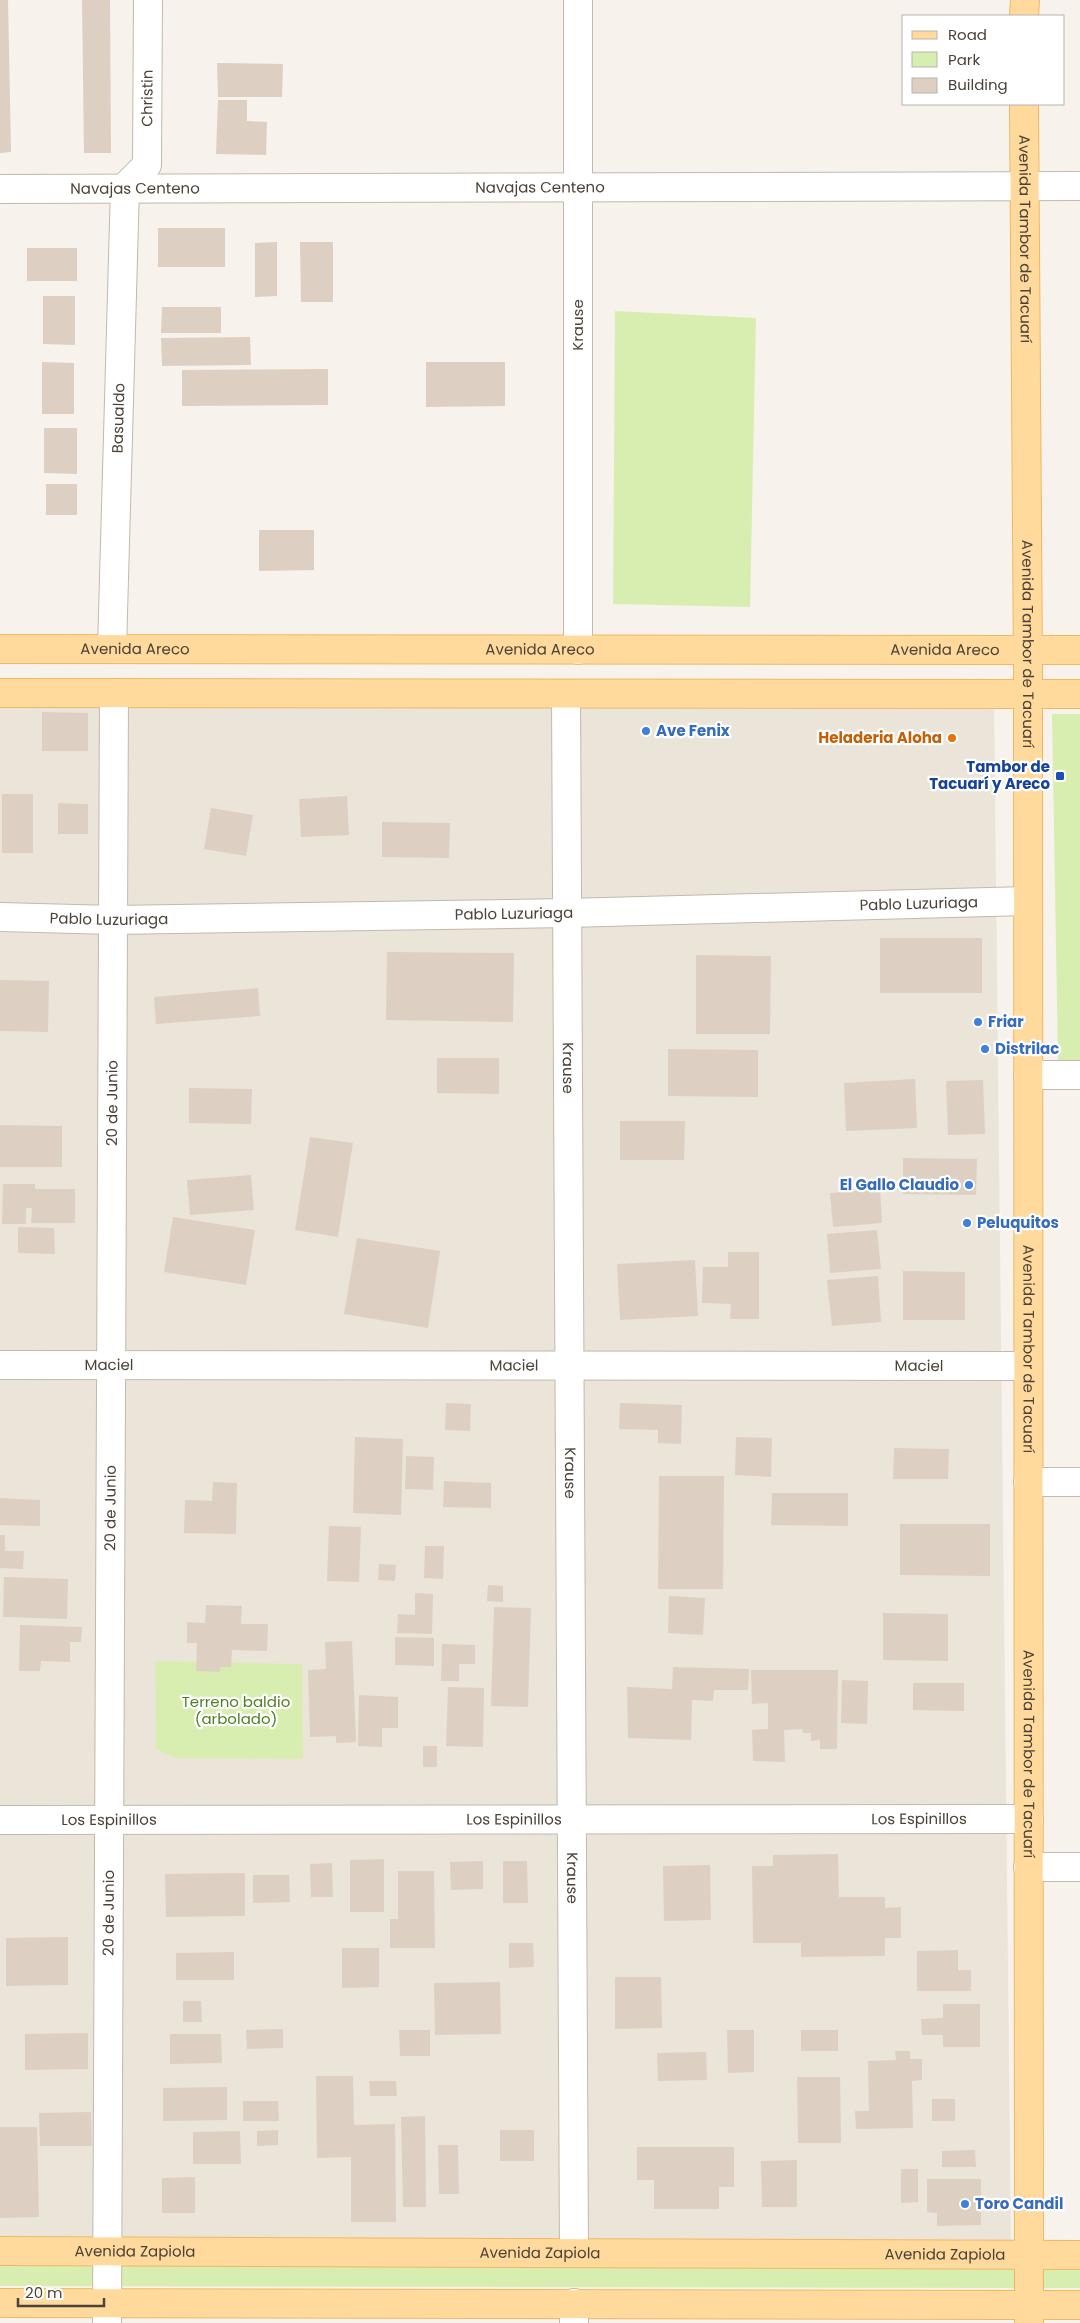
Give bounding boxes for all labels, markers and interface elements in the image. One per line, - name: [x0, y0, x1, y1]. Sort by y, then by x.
- legend: [902, 15, 1065, 105]
- text: Road: [948, 24, 987, 45]
- text: Park: [948, 49, 980, 70]
- street label: Christin: [136, 69, 158, 127]
- text: Building: [948, 74, 1008, 95]
- street label: Avenida Tambor de Tacuarí: [1014, 135, 1037, 344]
- street label: Navajas Centeno: [475, 176, 605, 198]
- street label: Navajas Centeno: [70, 177, 200, 199]
- street label: Krause: [567, 299, 588, 351]
- street label: Basualdo: [107, 383, 129, 454]
- street label: Avenida Tambor de Tacuarí: [1017, 540, 1039, 749]
- street label: Avenida Areco: [80, 638, 190, 659]
- street label: Avenida Areco: [485, 638, 595, 660]
- street label: Avenida Areco: [890, 639, 1000, 660]
- place label: Ave Fenix: [656, 720, 730, 741]
- marker: Ave Fenix: [640, 725, 652, 737]
- place label: Heladeria Aloha: [818, 727, 942, 748]
- marker: Heladeria Aloha: [946, 732, 958, 744]
- place label: Tambor de Tacuarí y Areco: [929, 756, 1050, 794]
- marker: Tambor de Tacuarí y Areco: [1054, 770, 1066, 782]
- street label: Pablo Luzuriaga: [859, 891, 978, 915]
- street label: Pablo Luzuriaga: [454, 902, 573, 925]
- street label: Pablo Luzuriaga: [49, 907, 168, 930]
- place label: Friar: [988, 1011, 1024, 1032]
- marker: Friar: [972, 1016, 984, 1028]
- place label: Distrilac: [995, 1038, 1059, 1059]
- street label: Krause: [558, 1042, 579, 1094]
- marker: Distrilac: [979, 1043, 991, 1055]
- street label: 20 de Junio: [101, 1060, 122, 1146]
- place label: El Gallo Claudio: [840, 1174, 959, 1195]
- marker: El Gallo Claudio: [963, 1179, 975, 1191]
- place label: Peluquitos: [977, 1212, 1059, 1233]
- marker: Peluquitos: [961, 1217, 973, 1229]
- street label: Avenida Tambor de Tacuarí: [1018, 1245, 1039, 1454]
- street label: Maciel: [85, 1354, 133, 1375]
- street label: Maciel: [490, 1354, 538, 1376]
- street label: Maciel: [895, 1355, 943, 1376]
- street label: Krause: [560, 1447, 581, 1499]
- street label: 20 de Junio: [99, 1465, 121, 1551]
- street label: Avenida Tambor de Tacuarí: [1019, 1650, 1040, 1859]
- park label: Terreno baldio (arbolado): [182, 1691, 290, 1729]
- street label: Los Espinillos: [466, 1808, 562, 1830]
- street label: Los Espinillos: [871, 1808, 967, 1829]
- street label: Los Espinillos: [61, 1809, 157, 1830]
- street label: Krause: [562, 1852, 583, 1904]
- street label: 20 de Junio: [98, 1870, 119, 1956]
- place label: Toro Candil: [975, 2193, 1063, 2214]
- marker: Toro Candil: [959, 2198, 971, 2210]
- street label: Avenida Zapiola: [74, 2240, 196, 2262]
- street label: Avenida Zapiola: [479, 2242, 601, 2263]
- street label: Avenida Zapiola: [884, 2243, 1006, 2265]
- scale bar: [18, 2276, 104, 2308]
- text: 20 m: [25, 2282, 63, 2303]

